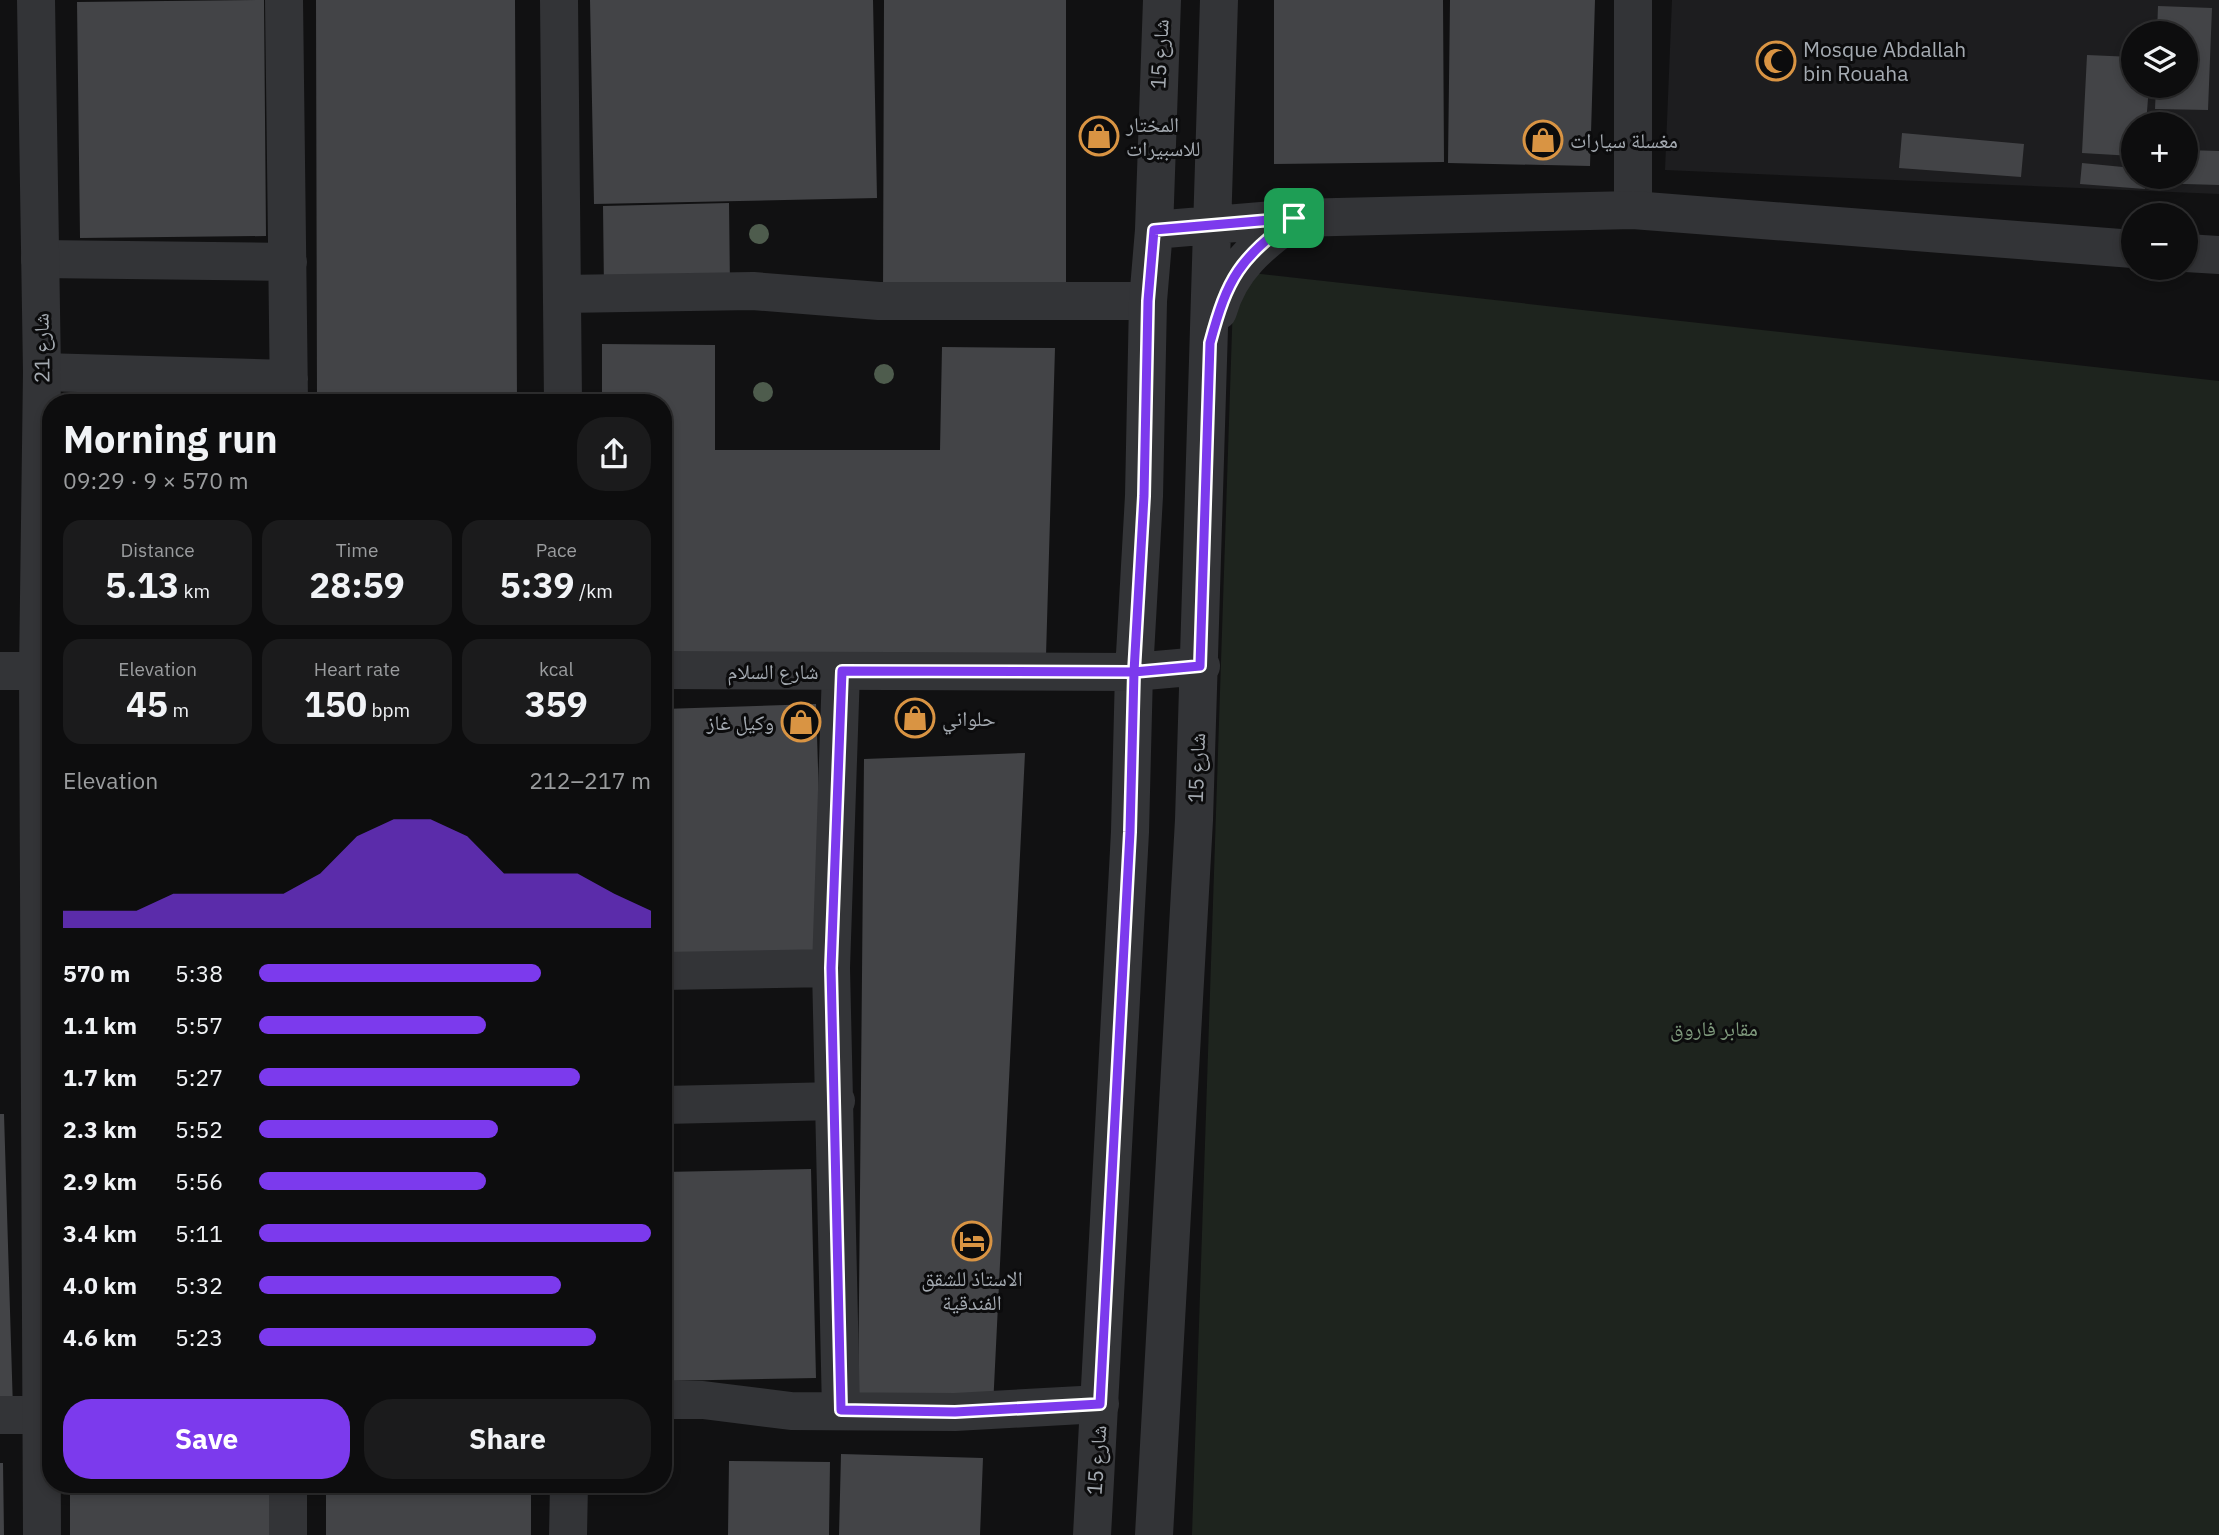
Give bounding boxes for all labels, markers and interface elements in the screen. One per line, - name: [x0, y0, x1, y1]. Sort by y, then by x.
- street label: شارع 15: [1143, 18, 1175, 90]
- map controls: [2121, 21, 2198, 280]
- button: layers: [2121, 21, 2198, 98]
- place label: Mosque Abdallah bin Rouaha: [1803, 35, 1966, 87]
- mosque icon: Mosque Abdallah bin Rouaha: [1755, 40, 1797, 82]
- place label: المختار للاسبيرات: [1125, 110, 1200, 162]
- button: +: [2121, 112, 2198, 189]
- shop icon: المختار للاسبيرات: [1078, 115, 1120, 157]
- shop icon: مغسلة سيارات: [1522, 119, 1564, 161]
- place label: مغسلة سيارات: [1570, 126, 1678, 154]
- pin: [1264, 188, 1324, 248]
- icon: arrive: [1275, 199, 1313, 237]
- button: −: [2121, 203, 2198, 280]
- street label: شارع 21: [26, 313, 56, 383]
- text: Morning run: [63, 414, 278, 463]
- button: share: [577, 417, 651, 491]
- text: 09:29 · 9 × 570 m: [63, 465, 249, 495]
- text: Distance: [121, 538, 195, 562]
- text: Time: [336, 538, 378, 562]
- text: Pace: [536, 538, 577, 562]
- text: 5.13: [105, 562, 179, 608]
- text: 28:59: [309, 562, 405, 608]
- text: 5:39: [500, 562, 574, 608]
- text: km: [179, 579, 210, 603]
- text: /km: [574, 579, 613, 603]
- text: Elevation: [118, 657, 197, 681]
- text: Heart rate: [314, 657, 400, 681]
- text: kcal: [539, 657, 574, 681]
- street label: شارع السلام: [727, 657, 819, 686]
- text: 45: [126, 681, 168, 727]
- text: 150: [304, 681, 367, 727]
- text: 359: [525, 681, 588, 727]
- shop icon: حلواني: [894, 697, 936, 739]
- text: m: [168, 698, 189, 722]
- text: bpm: [367, 698, 410, 722]
- shop icon: وكيل غاز: [780, 701, 822, 743]
- place label: حلواني: [942, 704, 996, 735]
- place label: وكيل غاز: [706, 708, 774, 736]
- street label: شارع 15: [1181, 732, 1211, 804]
- text: Elevation: [63, 765, 158, 795]
- text: 212–217 m: [529, 765, 651, 795]
- text: 570 m: [63, 958, 130, 988]
- text: 5:38: [175, 958, 223, 988]
- text: 1.1 km: [63, 1010, 137, 1040]
- text: 5:57: [175, 1010, 223, 1040]
- park label: مقابر فاروق: [1670, 1014, 1758, 1042]
- text: 1.7 km: [63, 1062, 137, 1092]
- text: 5:27: [175, 1062, 223, 1092]
- text: 2.3 km: [63, 1114, 137, 1144]
- text: 5:52: [175, 1114, 223, 1144]
- text: 2.9 km: [63, 1166, 137, 1196]
- text: 5:56: [175, 1166, 223, 1196]
- text: 3.4 km: [63, 1218, 137, 1248]
- text: 5:11: [175, 1218, 223, 1248]
- hotel icon: الاستاذ للشقق الفندقية: [951, 1220, 993, 1262]
- place label: الاستاذ للشقق الفندقية: [921, 1264, 1023, 1316]
- text: 4.0 km: [63, 1270, 137, 1300]
- text: 5:32: [175, 1270, 223, 1300]
- text: 4.6 km: [63, 1322, 137, 1352]
- text: 5:23: [175, 1322, 223, 1352]
- button: Save: [63, 1399, 350, 1479]
- button: Share: [364, 1399, 651, 1479]
- street label: شارع 15: [1080, 1424, 1112, 1496]

